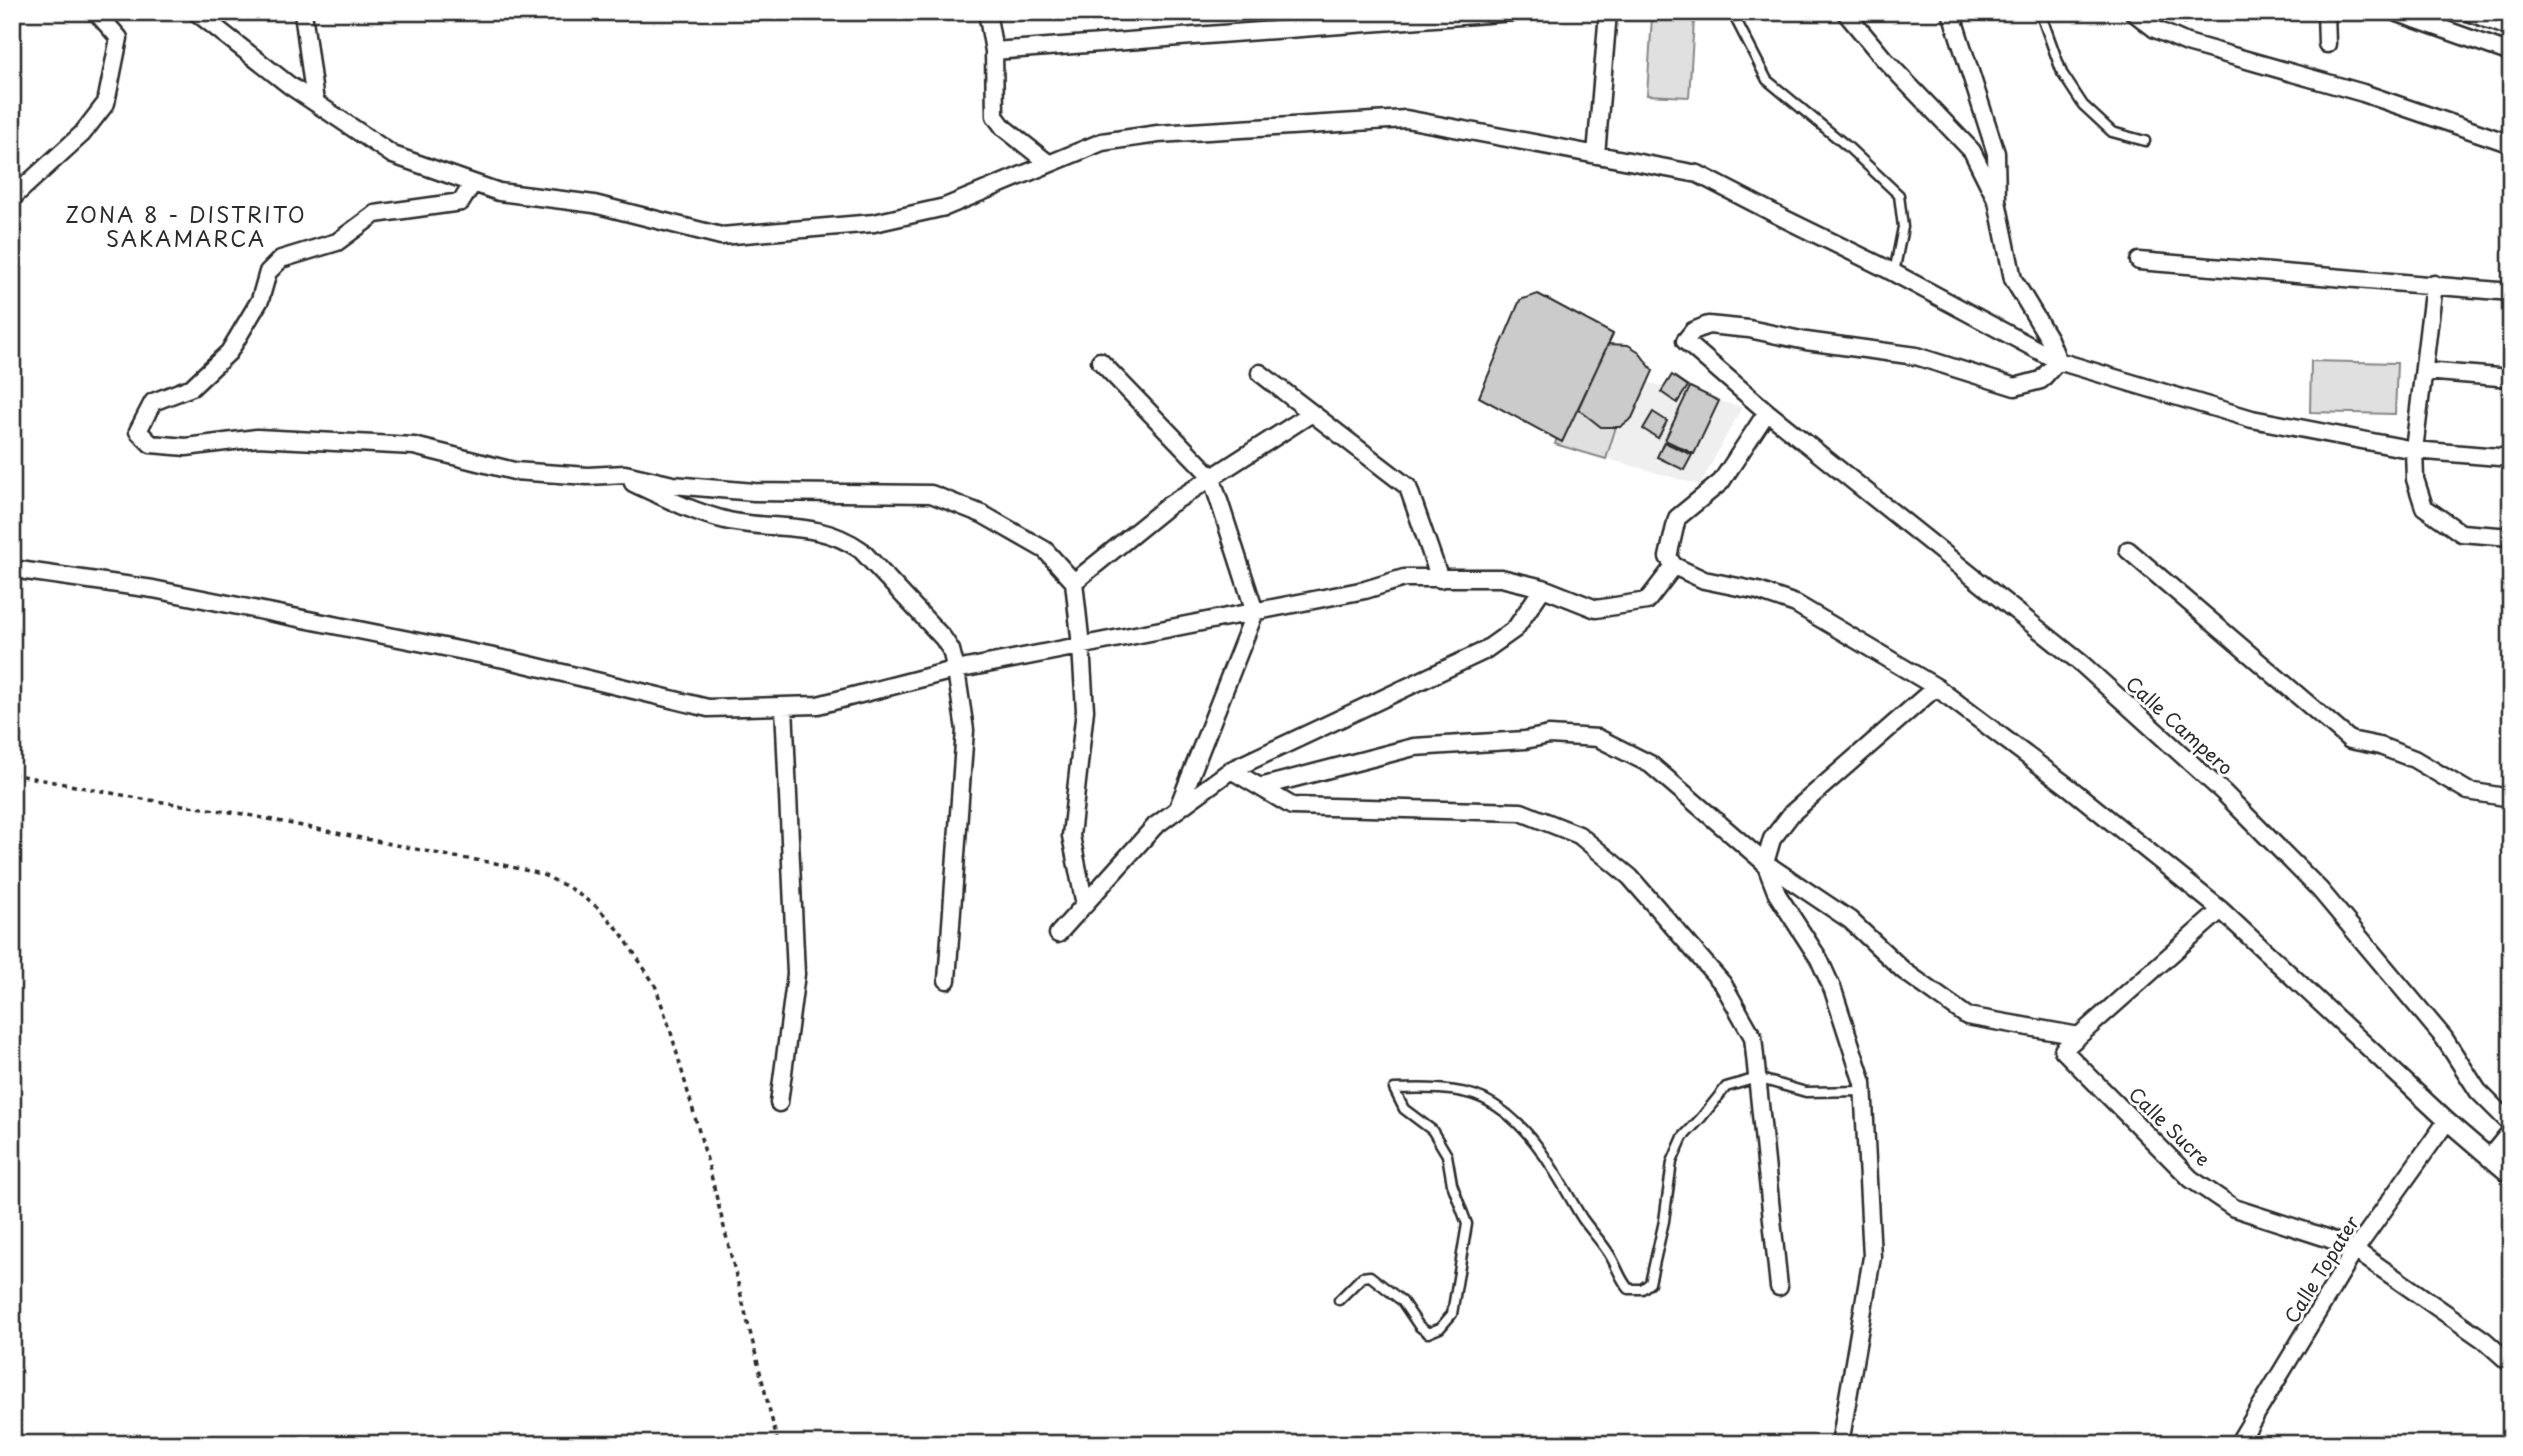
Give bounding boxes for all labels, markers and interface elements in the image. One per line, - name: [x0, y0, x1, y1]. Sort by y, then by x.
- district label: ZONA 8 - DISTRITO SAKAMARCA: [65, 198, 307, 254]
- street label: Calle Campero: [2120, 669, 2240, 781]
- street label: Calle Sucre: [2123, 1080, 2217, 1172]
- street label: Calle Topater: [2277, 1210, 2365, 1328]

